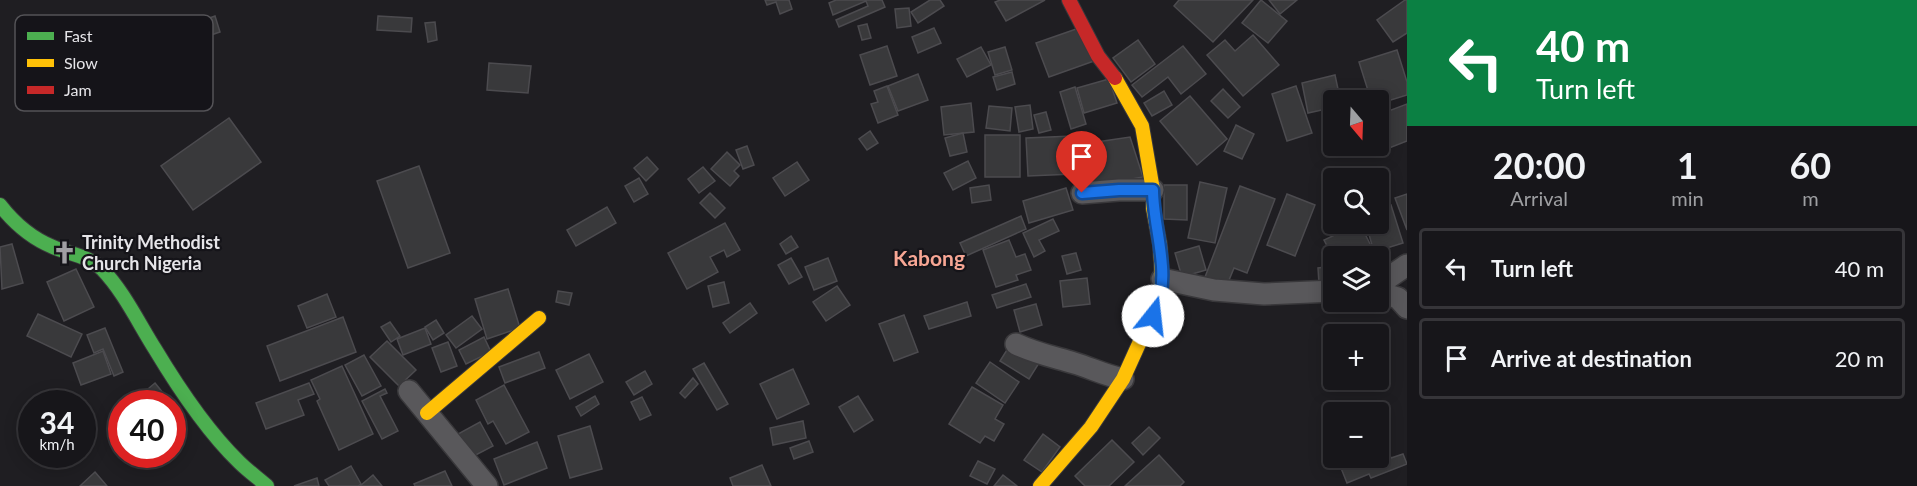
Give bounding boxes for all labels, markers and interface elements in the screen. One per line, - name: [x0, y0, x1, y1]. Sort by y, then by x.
- legend: [15, 15, 213, 111]
- text: 40 m: [1536, 21, 1630, 71]
- icon: left: [1437, 24, 1515, 102]
- text: Fast: [64, 26, 93, 45]
- text: Slow: [64, 53, 98, 72]
- text: Turn left: [1536, 72, 1635, 105]
- text: Jam: [64, 80, 92, 99]
- north arrow: [1323, 90, 1389, 156]
- map controls: [1323, 90, 1389, 468]
- pin: [1056, 131, 1107, 193]
- icon: arrive: [1065, 140, 1098, 173]
- text: 20:00: [1493, 143, 1586, 187]
- text: 1: [1677, 143, 1698, 187]
- text: 60: [1789, 143, 1831, 187]
- button: search: [1323, 168, 1389, 234]
- text: Arrival: [1510, 186, 1568, 210]
- text: min: [1671, 186, 1704, 210]
- text: m: [1802, 186, 1819, 210]
- place label: Trinity Methodist Church Nigeria: [82, 231, 220, 274]
- church icon: Trinity Methodist Church Nigeria: [51, 239, 77, 265]
- district label: Kabong: [893, 245, 965, 270]
- button: layers: [1323, 246, 1389, 312]
- icon: left: [1440, 252, 1473, 285]
- text: Turn left: [1491, 255, 1573, 282]
- text: 40 m: [1835, 255, 1884, 282]
- position arrow: [1121, 284, 1185, 348]
- button: +: [1323, 324, 1389, 390]
- icon: arrive: [1440, 342, 1473, 375]
- text: Arrive at destination: [1491, 345, 1692, 372]
- text: 20 m: [1835, 345, 1884, 372]
- speed limit sign: 40: [108, 390, 186, 468]
- button: −: [1323, 402, 1389, 468]
- text: 34: [40, 404, 74, 440]
- text: km/h: [39, 435, 75, 453]

